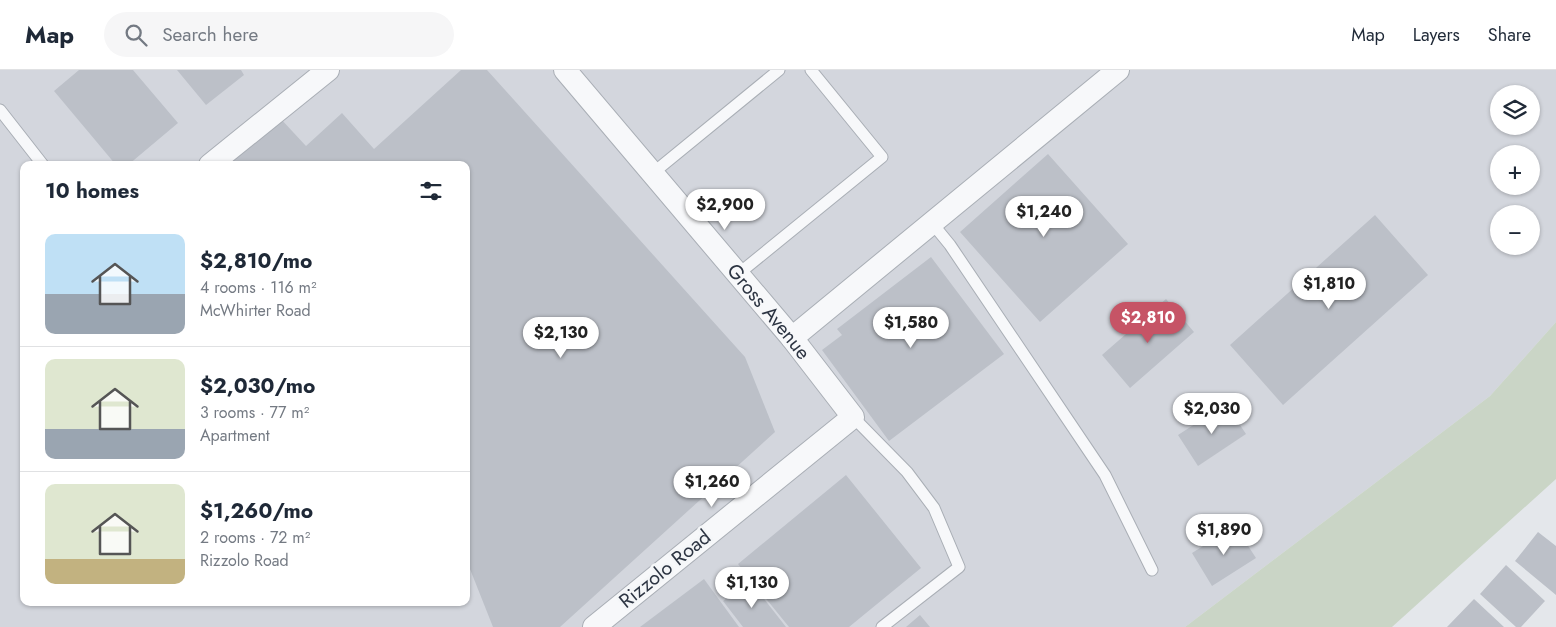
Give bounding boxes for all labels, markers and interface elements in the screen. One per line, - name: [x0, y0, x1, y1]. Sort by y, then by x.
- search box: [104, 12, 454, 57]
- text: Map: [25, 17, 74, 52]
- icon: search: [122, 21, 150, 49]
- text: Search here: [162, 21, 258, 48]
- text: Map: [1351, 22, 1385, 48]
- text: Layers: [1413, 22, 1460, 48]
- text: Share: [1488, 22, 1531, 48]
- map controls: [1490, 85, 1540, 255]
- button: layers: [1490, 85, 1540, 135]
- button: +: [1490, 145, 1540, 195]
- text: 10 homes: [45, 176, 139, 206]
- icon: filters: [417, 177, 445, 205]
- pin: $2,900: [684, 189, 766, 231]
- text: $2,900: [696, 193, 754, 216]
- pin: $1,240: [1003, 196, 1085, 238]
- text: $1,240: [1016, 200, 1072, 223]
- button: −: [1490, 205, 1540, 255]
- text: $2,810/mo: [200, 246, 312, 276]
- icon: home: [85, 254, 145, 314]
- street label: Gross Avenue: [720, 257, 818, 365]
- pin: $1,810: [1288, 268, 1370, 310]
- text: $1,810: [1303, 272, 1355, 295]
- text: 4 rooms · 116 m²: [200, 276, 317, 299]
- text: McWhirter Road: [200, 299, 311, 322]
- pin: $2,810: [1107, 302, 1189, 344]
- pin: $1,580: [870, 306, 952, 349]
- text: $2,810: [1121, 306, 1175, 329]
- text: $1,580: [884, 311, 938, 334]
- pin: $2,130: [520, 316, 602, 359]
- text: $2,130: [534, 321, 588, 344]
- text: $2,030/mo: [200, 371, 315, 401]
- icon: home: [85, 379, 145, 439]
- pin: $2,030: [1171, 392, 1253, 435]
- text: $2,030: [1184, 397, 1240, 420]
- text: 3 rooms · 77 m²: [200, 401, 309, 424]
- text: Apartment: [200, 424, 270, 447]
- pin: $1,260: [671, 466, 753, 508]
- text: $1,260: [684, 470, 740, 493]
- text: $1,260/mo: [200, 496, 313, 526]
- icon: home: [85, 504, 145, 564]
- pin: $1,890: [1183, 514, 1265, 556]
- text: $1,890: [1197, 518, 1251, 541]
- street label: Rizzolo Road: [613, 523, 717, 615]
- text: 2 rooms · 72 m²: [200, 526, 310, 549]
- text: Rizzolo Road: [200, 549, 289, 572]
- pin: $1,130: [711, 566, 793, 609]
- text: $1,130: [726, 571, 778, 594]

